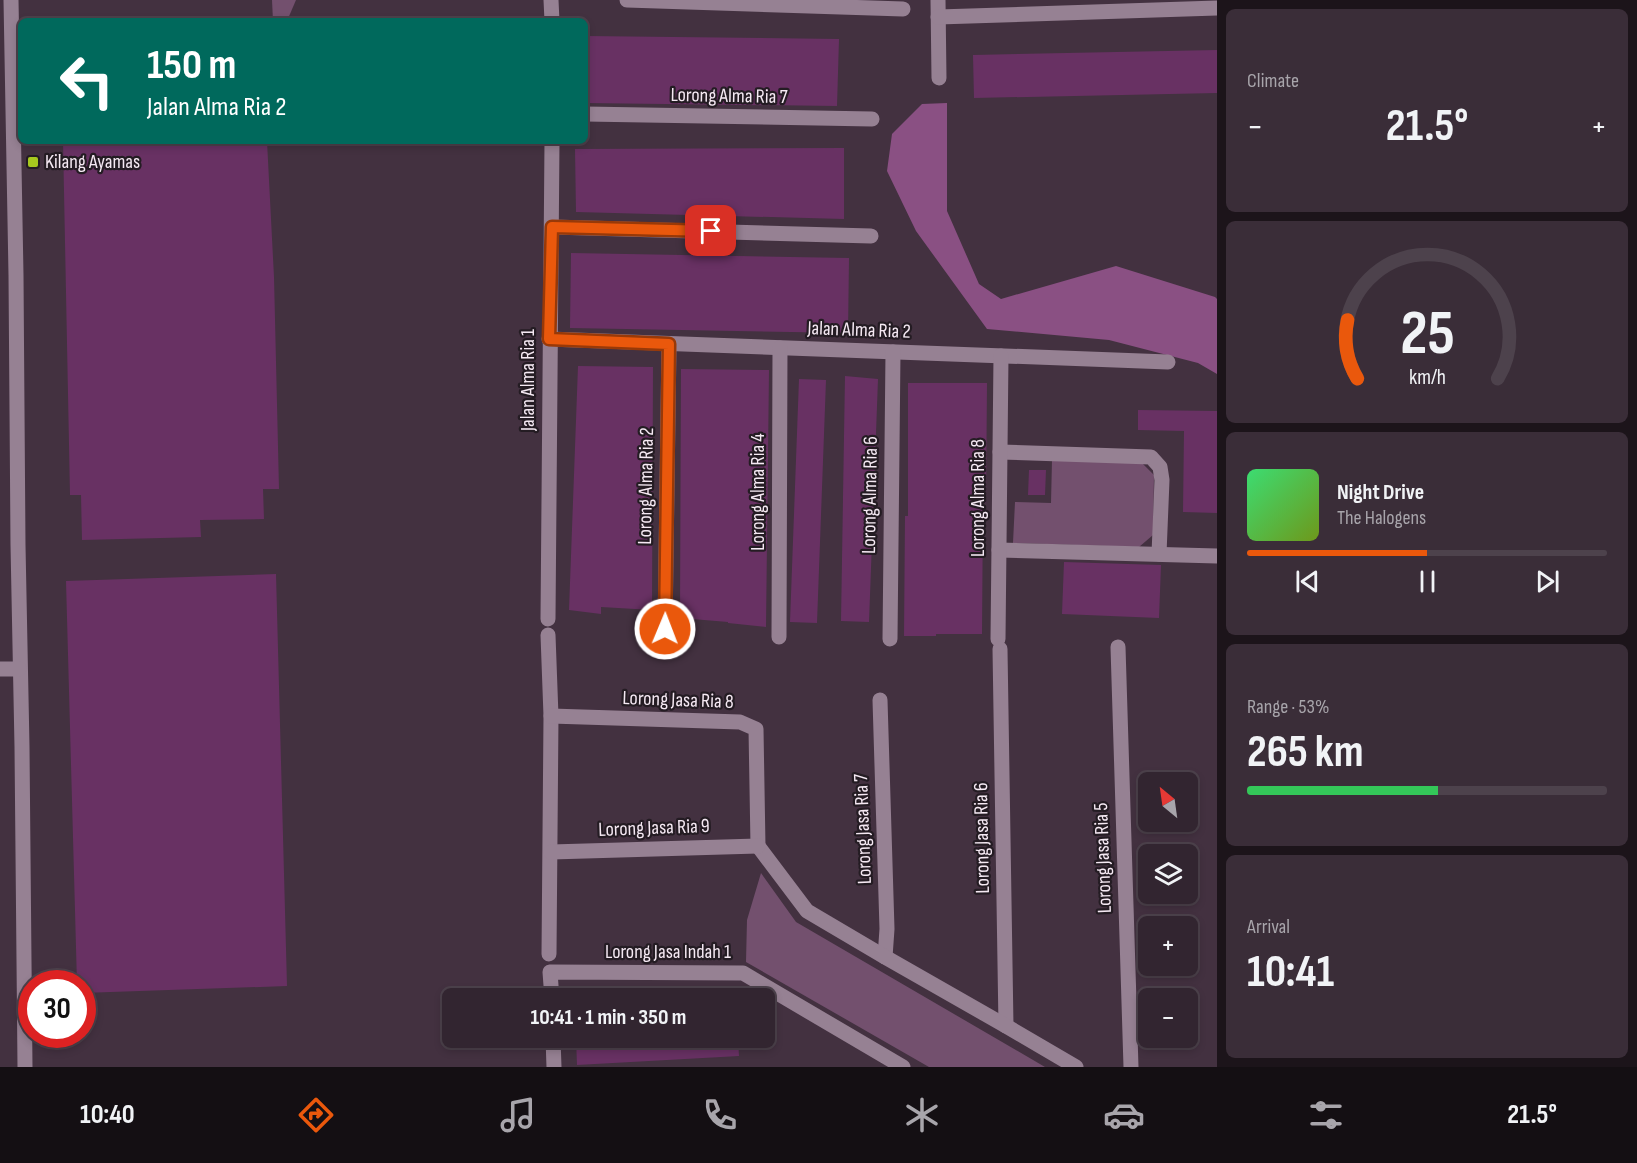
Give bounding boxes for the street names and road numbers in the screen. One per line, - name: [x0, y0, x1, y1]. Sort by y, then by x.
- street label: Lorong Alma Ria 7: [670, 83, 788, 109]
- street label: Jalan Alma Ria 2: [806, 316, 911, 344]
- street label: Jalan Alma Ria 1: [516, 329, 540, 432]
- street label: Lorong Alma Ria 2: [633, 427, 659, 545]
- street label: Lorong Alma Ria 4: [746, 433, 770, 551]
- street label: Lorong Alma Ria 6: [857, 436, 883, 554]
- street label: Lorong Alma Ria 8: [966, 439, 990, 557]
- street label: Lorong Jasa Ria 8: [622, 686, 734, 714]
- street label: Lorong Jasa Ria 7: [849, 773, 877, 885]
- street label: Lorong Jasa Ria 6: [969, 782, 995, 894]
- street label: Lorong Jasa Ria 5: [1089, 802, 1117, 914]
- street label: Lorong Jasa Ria 9: [598, 814, 710, 842]
- street label: Lorong Jasa Indah 1: [605, 940, 731, 964]

